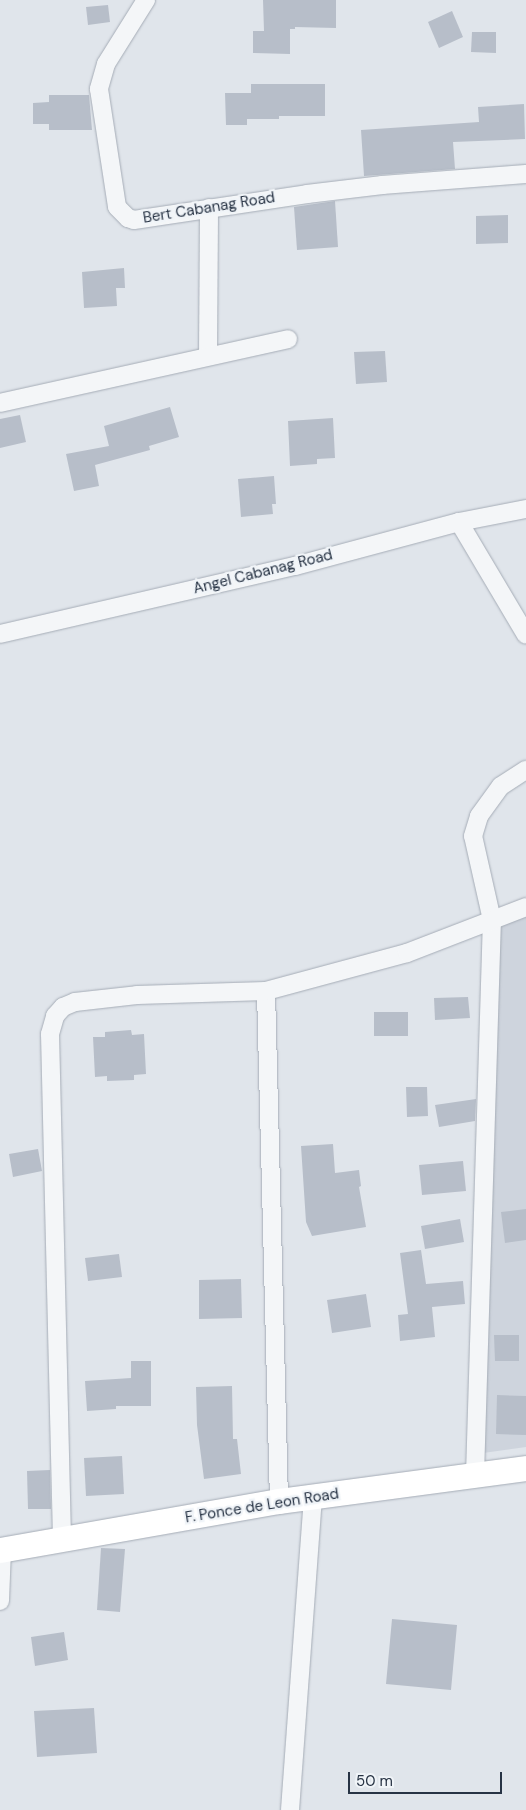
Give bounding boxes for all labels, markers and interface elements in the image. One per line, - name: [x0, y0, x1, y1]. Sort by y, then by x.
- street label: Bert Cabanag Road: [142, 189, 276, 227]
- street label: Angel Cabanag Road: [191, 546, 335, 598]
- street label: F. Ponce de Leon Road: [184, 1485, 340, 1527]
- scale bar: [351, 1762, 505, 1794]
- text: 50 m: [356, 1771, 393, 1791]

